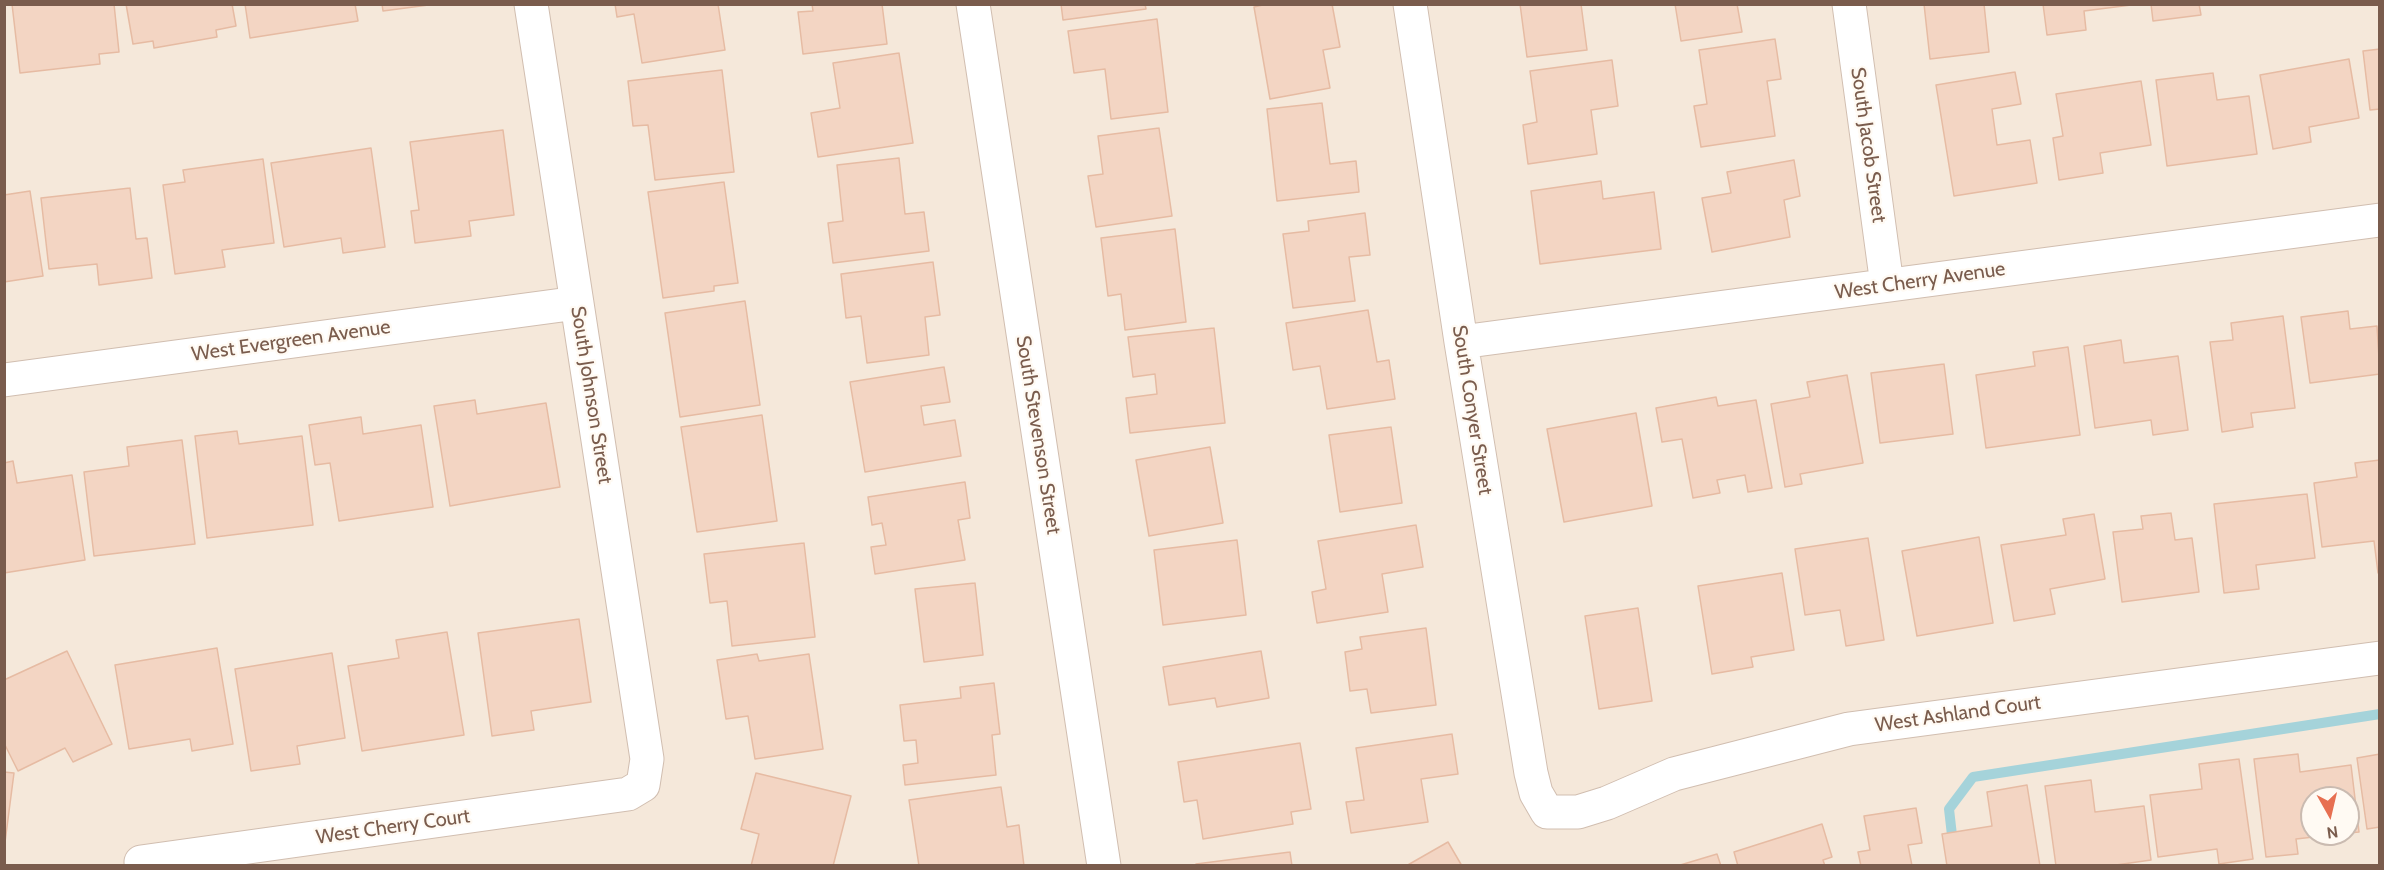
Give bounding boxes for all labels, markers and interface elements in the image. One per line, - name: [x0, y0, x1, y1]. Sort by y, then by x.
- street label: South Jacob Street: [1845, 66, 1891, 224]
- street label: West Cherry Avenue: [1833, 257, 2007, 305]
- street label: South Johnson Street: [565, 305, 617, 485]
- street label: West Evergreen Avenue: [190, 315, 392, 367]
- street label: South Conyer Street: [1447, 323, 1497, 497]
- street label: South Stevenson Street: [1010, 334, 1066, 536]
- street label: West Ashland Court: [1874, 690, 2042, 738]
- north arrow: [2300, 786, 2360, 846]
- street label: West Cherry Court: [315, 804, 471, 850]
- text: N: [2325, 822, 2339, 843]

